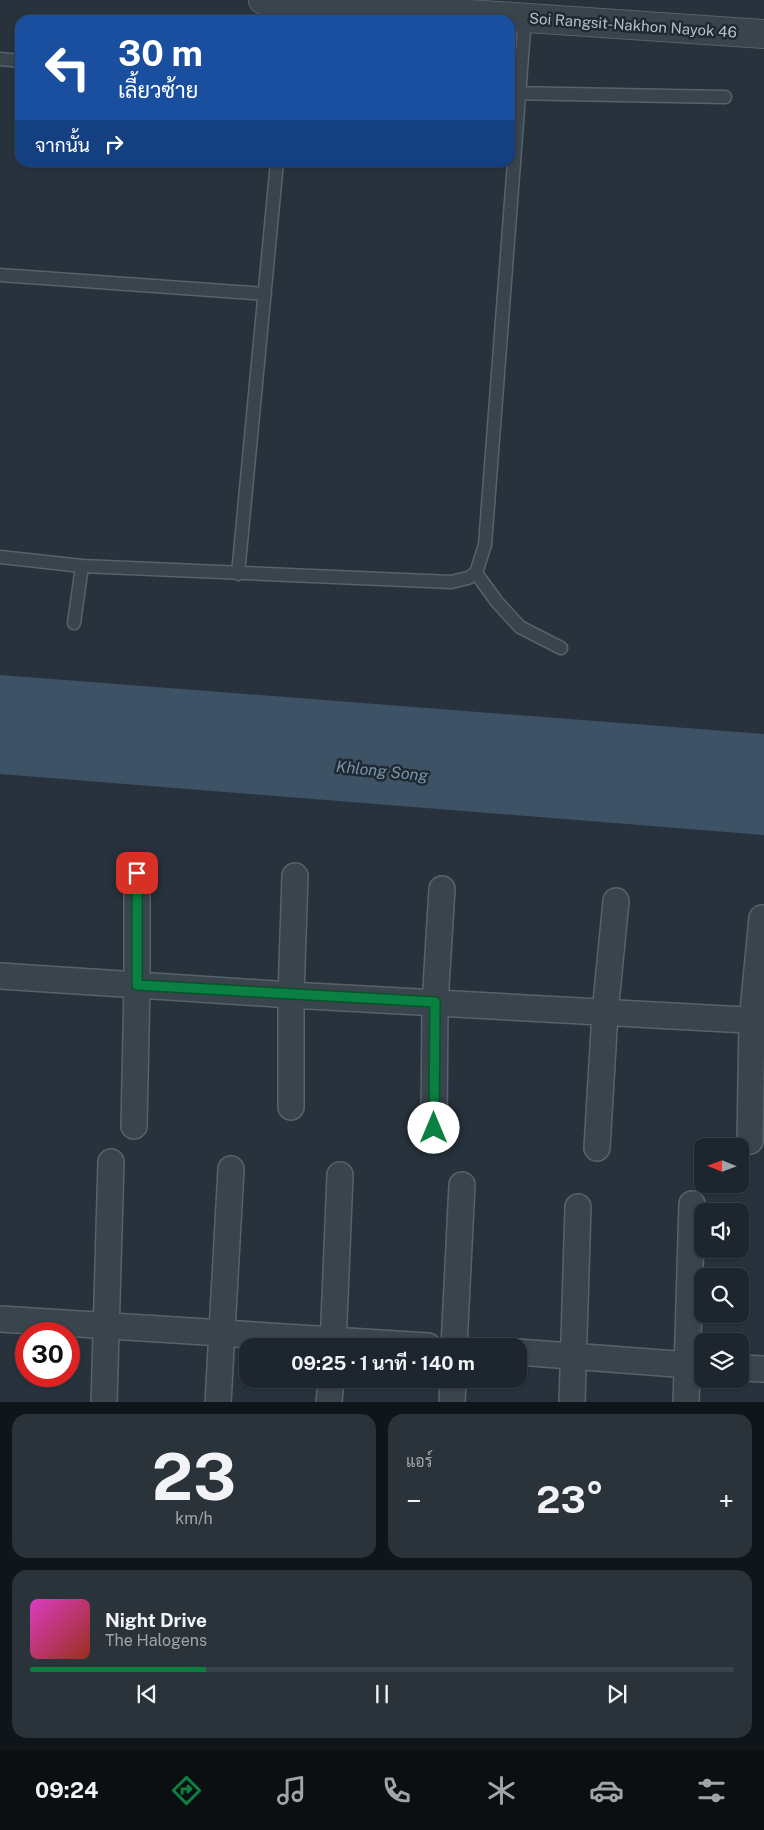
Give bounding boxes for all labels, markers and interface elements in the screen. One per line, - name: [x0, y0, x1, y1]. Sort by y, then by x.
- street label: Soi Rangsit-Nakhon Nayok 46: [529, 9, 737, 41]
- text: 30 m: [118, 33, 203, 74]
- icon: left: [35, 35, 100, 100]
- text: เลี้ยวซ้าย: [118, 77, 198, 103]
- icon: right: [100, 130, 128, 158]
- text: จากนั้น: [35, 134, 90, 156]
- water label: Khlong Song: [335, 757, 429, 785]
- pin: [116, 852, 158, 894]
- icon: arrive: [123, 859, 151, 887]
- position arrow: [407, 1101, 459, 1153]
- north arrow: [694, 1138, 749, 1192]
- map controls: [694, 1138, 749, 1388]
- button: sound: [694, 1203, 749, 1258]
- button: search: [694, 1268, 749, 1323]
- speed limit sign: 30: [15, 1322, 80, 1387]
- button: layers: [694, 1333, 749, 1388]
- text: 09:25 · 1 นาที · 140 m: [291, 1352, 475, 1374]
- text: 23: [152, 1438, 236, 1515]
- text: แอร์: [406, 1452, 432, 1471]
- text: 23°: [536, 1477, 604, 1522]
- text: −: [406, 1484, 422, 1517]
- text: +: [718, 1484, 734, 1517]
- text: km/h: [175, 1509, 213, 1528]
- text: Night Drive: [105, 1609, 207, 1631]
- text: The Halogens: [105, 1631, 207, 1650]
- icon: previous: [133, 1680, 161, 1708]
- icon: pause: [368, 1680, 396, 1708]
- icon: next: [603, 1680, 631, 1708]
- icon: directions: [169, 1773, 204, 1808]
- icon: music: [274, 1773, 309, 1808]
- icon: phone: [379, 1773, 414, 1808]
- icon: climate: [484, 1773, 519, 1808]
- icon: car: [589, 1773, 624, 1808]
- icon: filters: [694, 1773, 729, 1808]
- text: 09:24: [35, 1777, 98, 1803]

